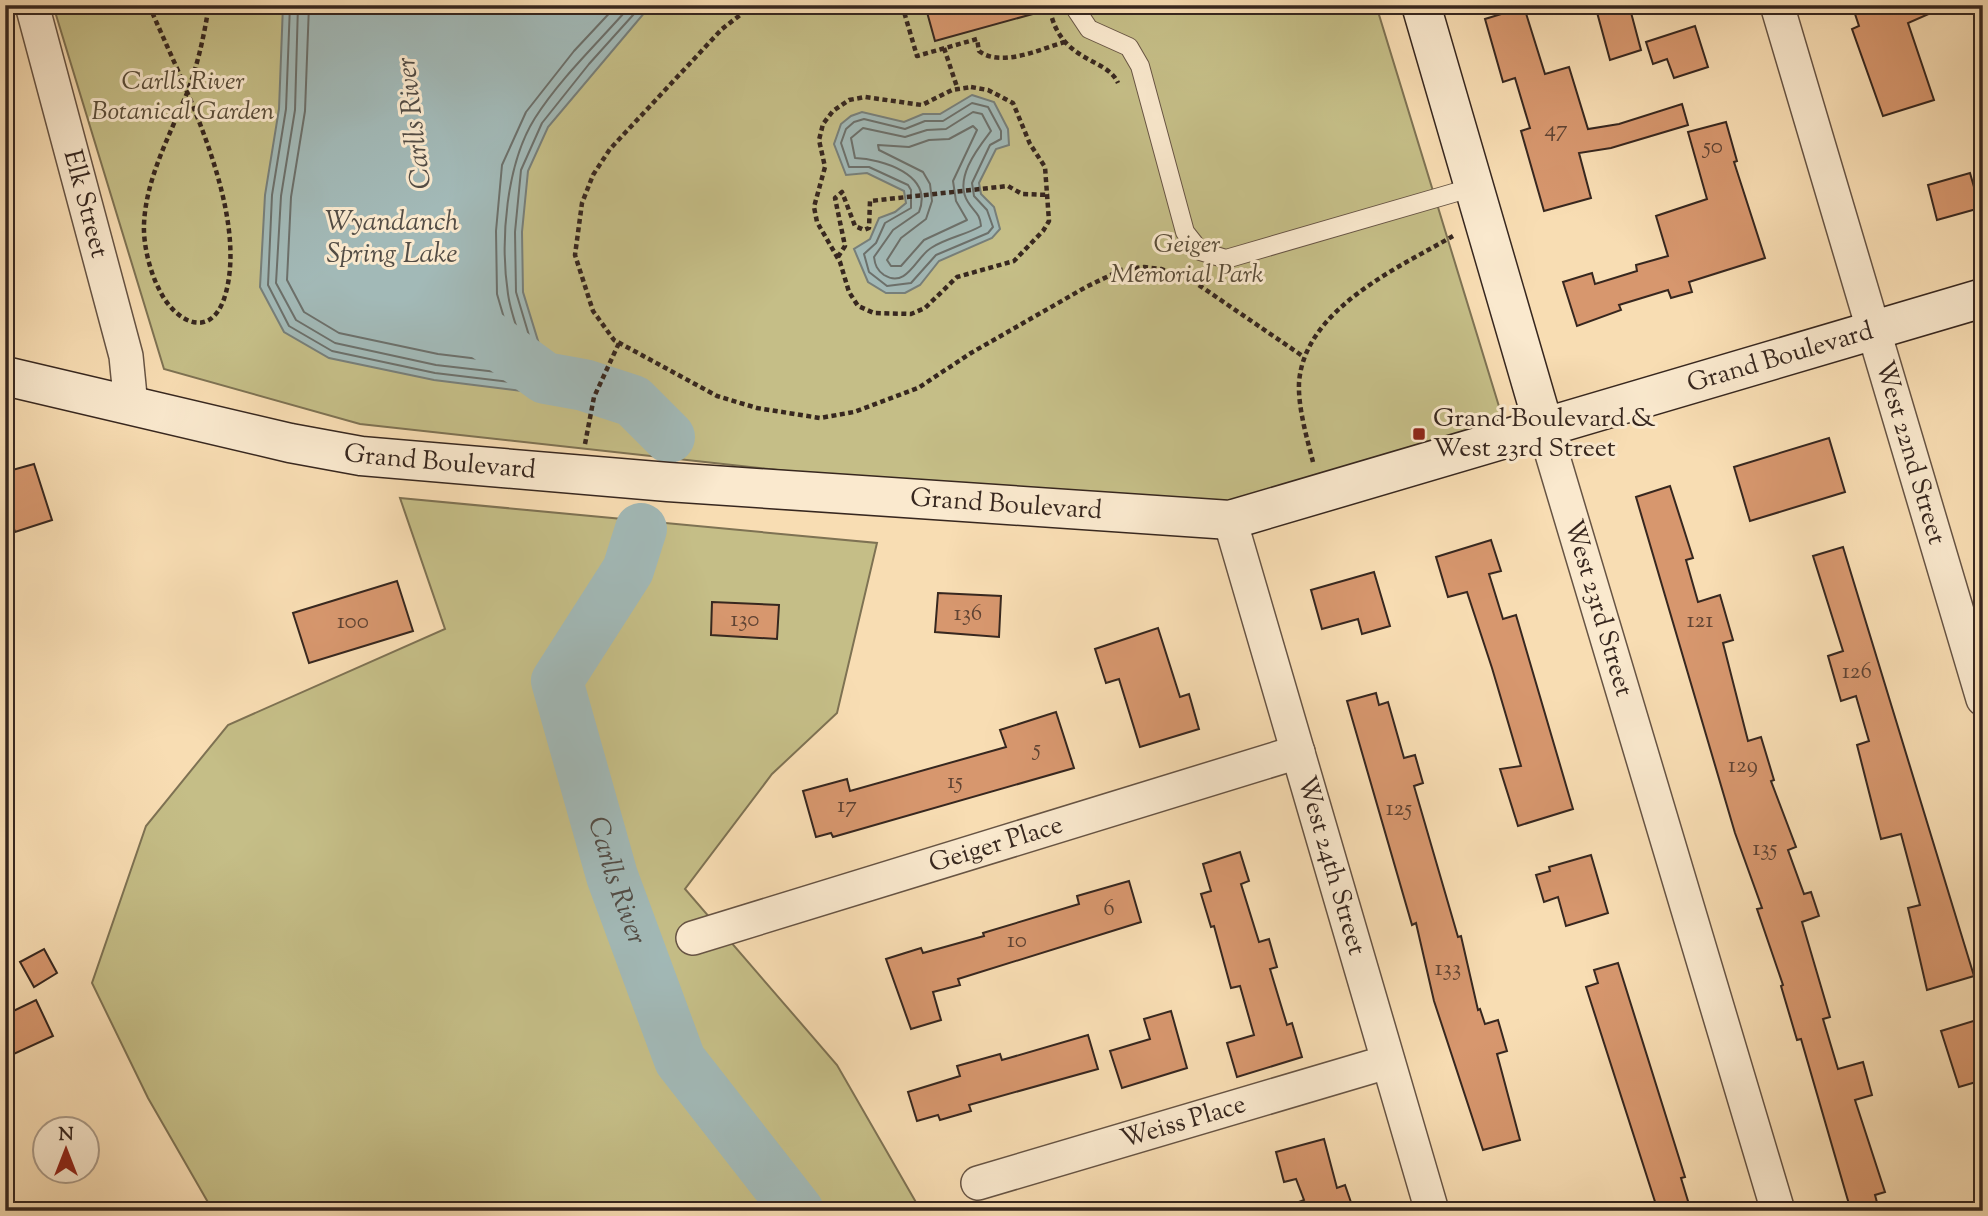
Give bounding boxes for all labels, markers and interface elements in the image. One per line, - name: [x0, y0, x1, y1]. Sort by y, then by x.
- water label: Carlls River: [387, 55, 443, 191]
- park label: Carlls River Botanical Garden: [92, 64, 275, 131]
- house number: 47: [1544, 114, 1568, 147]
- house number: 50: [1701, 131, 1723, 164]
- street label: Elk Street: [53, 146, 117, 262]
- water label: Wyandanch Spring Lake: [325, 203, 459, 275]
- park label: Geiger Memorial Park: [1111, 227, 1264, 294]
- street label: Grand Boulevard: [1683, 313, 1878, 403]
- street label: West 22nd Street: [1865, 356, 1955, 549]
- place label: Grand Boulevard & West 23rd Street: [1433, 401, 1656, 468]
- marker: Grand Boulevard & West 23rd Street: [1411, 426, 1427, 442]
- street label: Grand Boulevard: [341, 435, 538, 489]
- street label: Grand Boulevard: [909, 480, 1104, 530]
- street label: West 23rd Street: [1554, 515, 1642, 701]
- house number: 136: [954, 598, 982, 631]
- house number: 130: [730, 604, 760, 637]
- house number: 121: [1687, 605, 1713, 638]
- house number: 100: [337, 606, 369, 639]
- house number: 126: [1842, 656, 1872, 689]
- house number: 5: [1031, 733, 1041, 766]
- house number: 129: [1728, 750, 1758, 783]
- house number: 15: [947, 766, 963, 799]
- street label: West 24th Street: [1287, 772, 1375, 960]
- house number: 17: [837, 790, 857, 823]
- house number: 125: [1386, 793, 1412, 826]
- street label: Geiger Place: [925, 807, 1067, 883]
- water label: Carlls River: [576, 812, 656, 951]
- house number: 135: [1753, 833, 1778, 866]
- house number: 6: [1103, 893, 1115, 926]
- house number: 10: [1007, 925, 1027, 958]
- house number: 133: [1435, 953, 1461, 986]
- street label: Weiss Place: [1116, 1086, 1250, 1158]
- north arrow: [32, 1114, 102, 1184]
- text: N: [58, 1122, 74, 1149]

